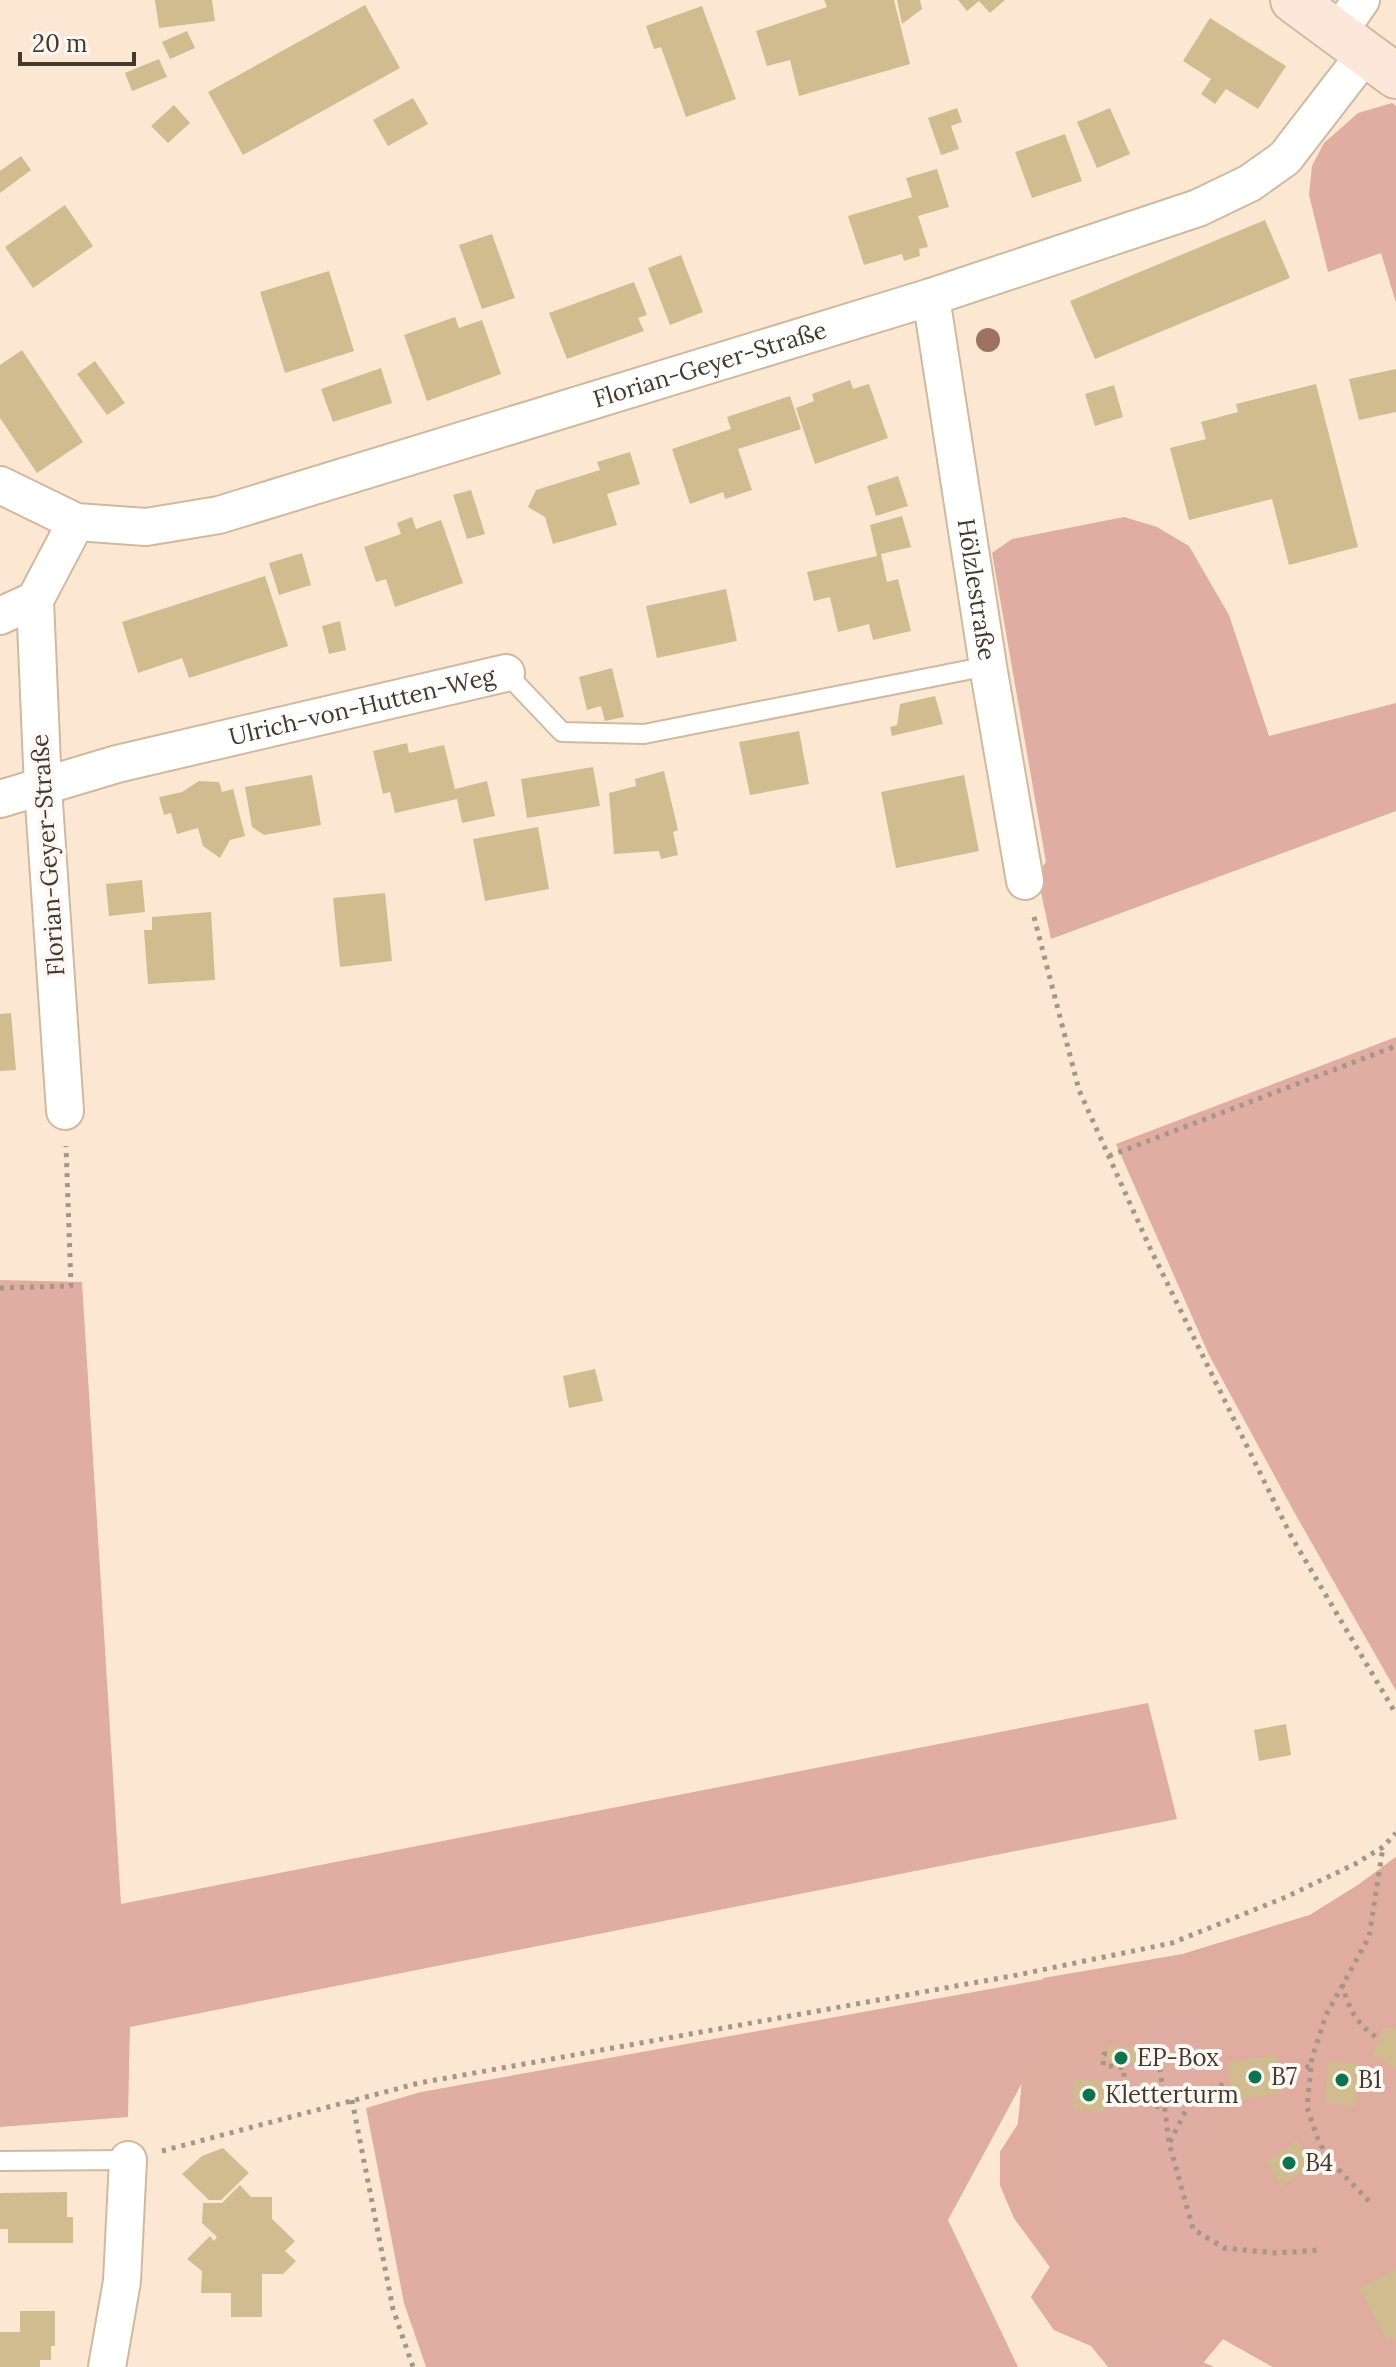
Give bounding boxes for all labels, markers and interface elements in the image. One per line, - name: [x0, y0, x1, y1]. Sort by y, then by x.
- scale bar: [20, 16, 134, 66]
- text: 20 m: [32, 28, 88, 59]
- street label: Florian-Geyer-Straße: [589, 314, 830, 415]
- street label: Hölzlestraße: [950, 516, 1003, 662]
- street label: Ulrich-von-Hutten-Weg: [226, 660, 499, 752]
- street label: Florian-Geyer-Straße: [24, 733, 71, 977]
- place label: EP-Box: [1137, 2042, 1219, 2073]
- marker: EP-Box: [1112, 2049, 1130, 2067]
- place label: B7: [1271, 2061, 1297, 2092]
- place label: B1: [1358, 2064, 1382, 2095]
- marker: B7: [1246, 2068, 1264, 2086]
- marker: B1: [1333, 2071, 1351, 2089]
- place label: Kletterturm: [1105, 2079, 1239, 2110]
- marker: Kletterturm: [1080, 2086, 1098, 2104]
- place label: B4: [1305, 2147, 1333, 2178]
- marker: B4: [1280, 2154, 1298, 2172]

